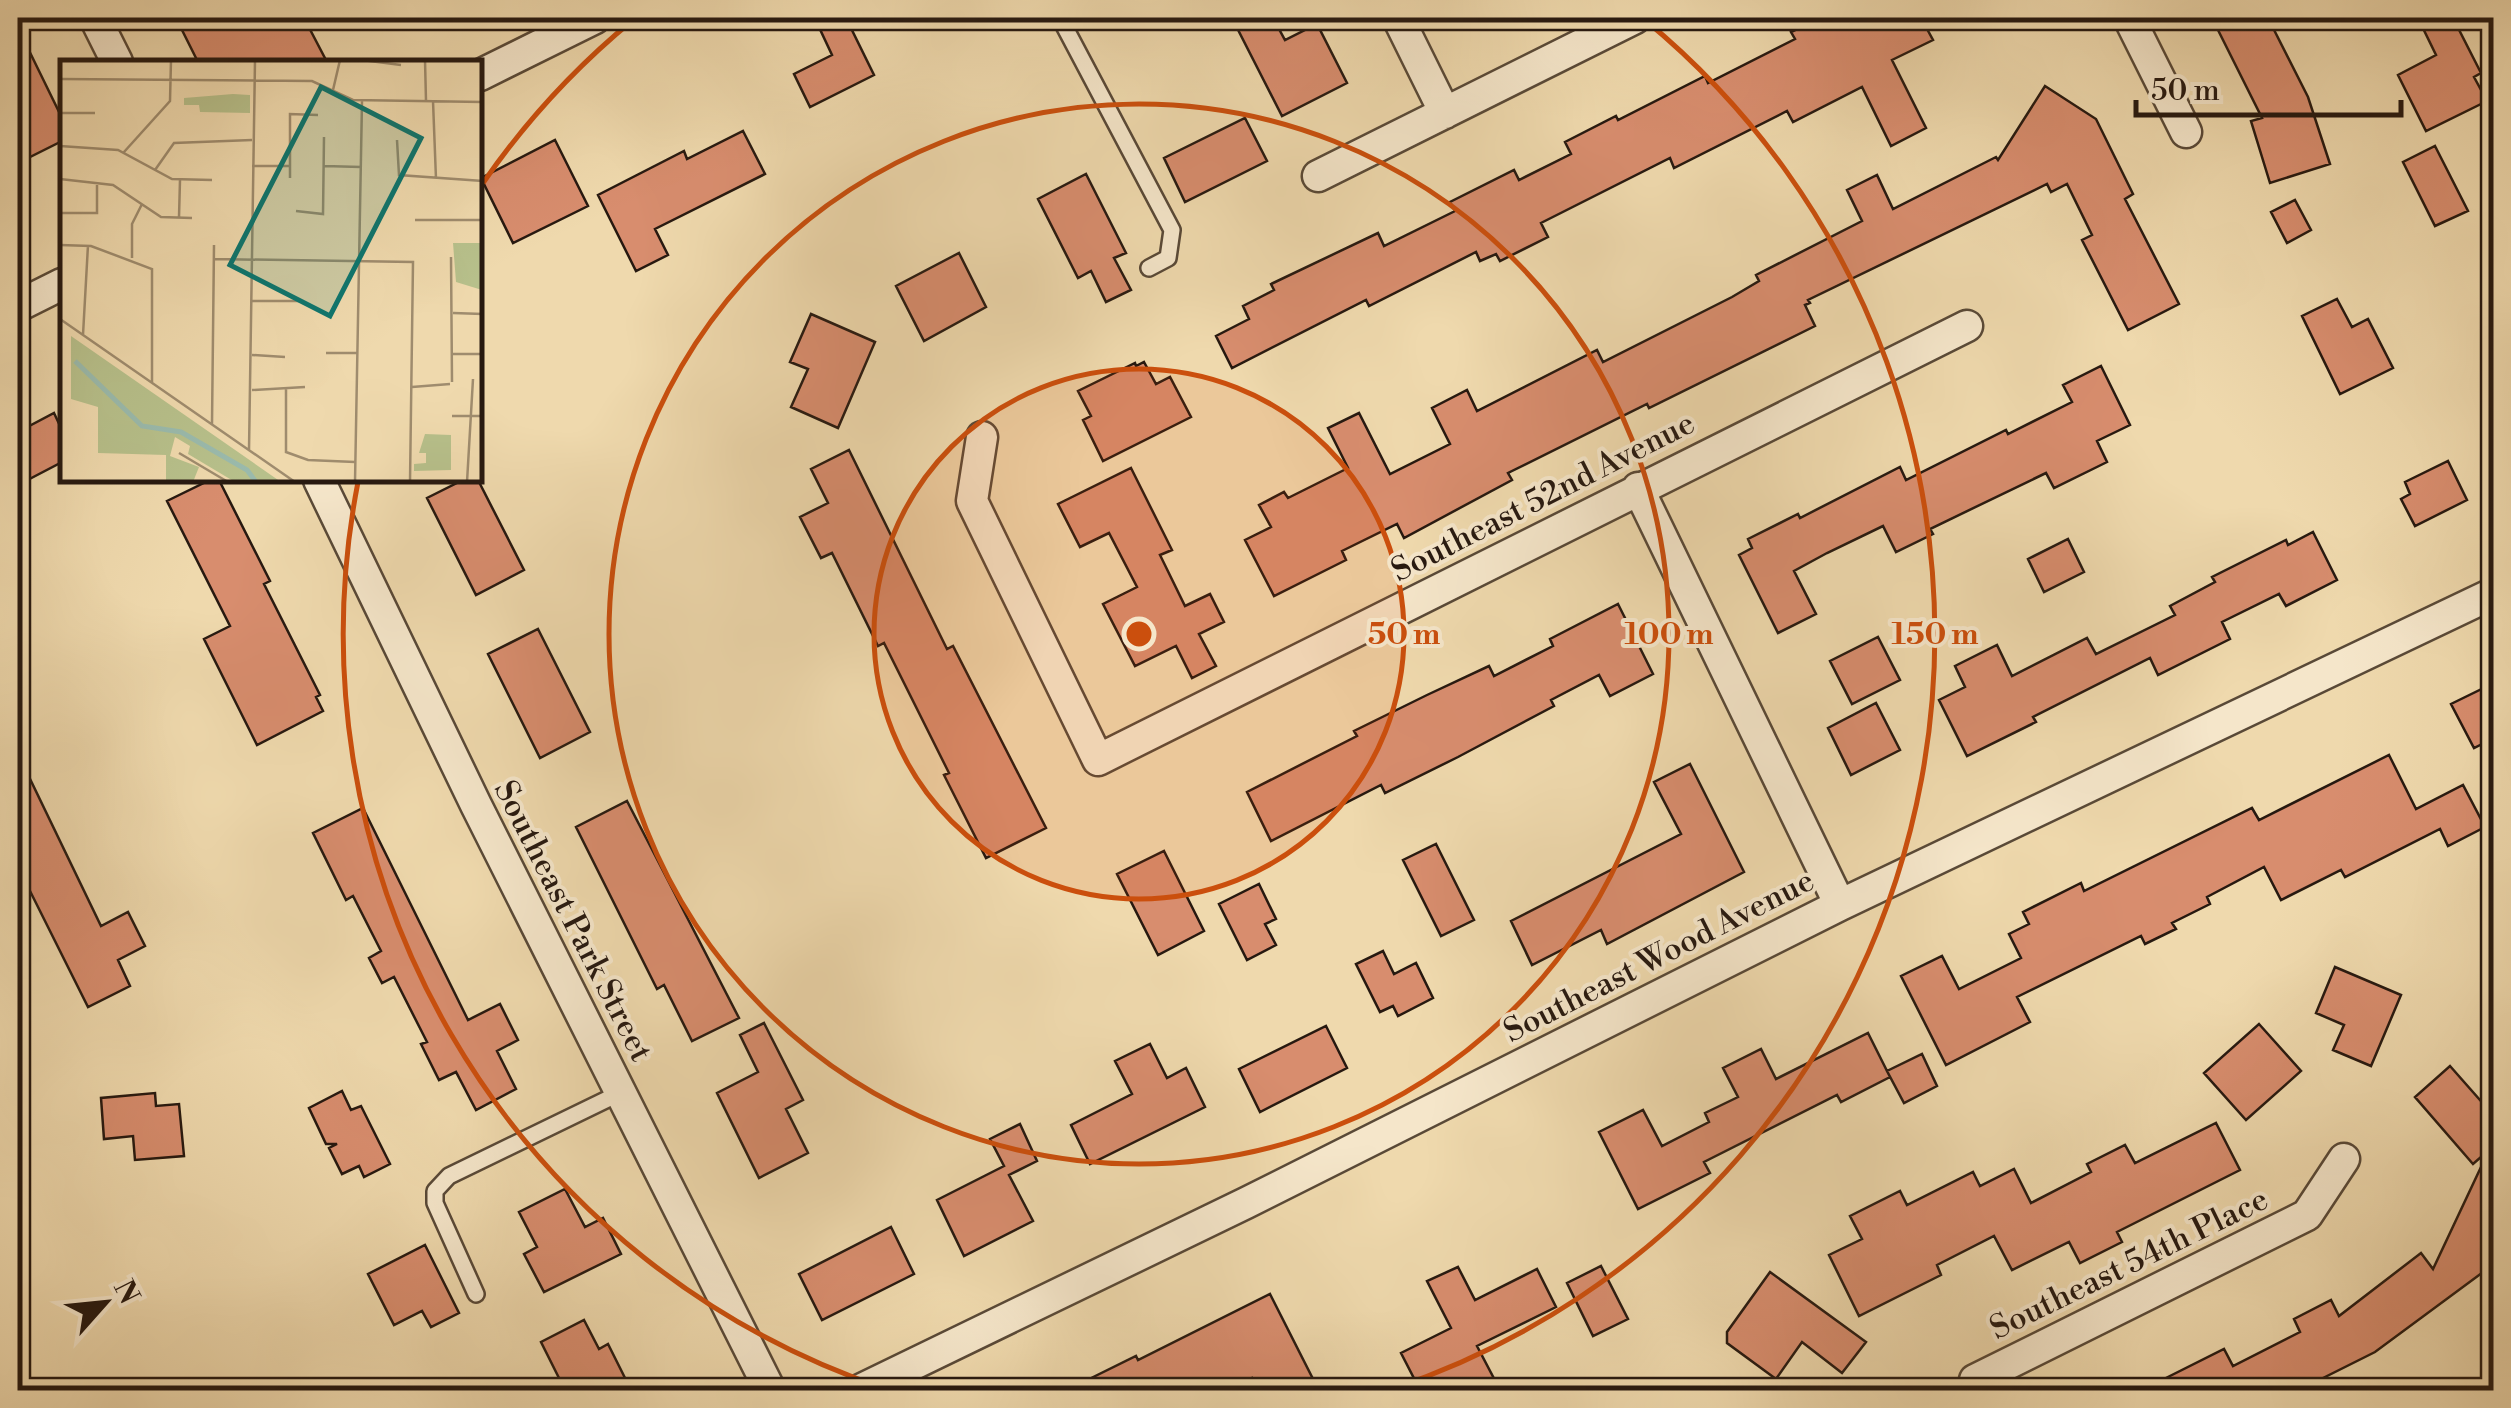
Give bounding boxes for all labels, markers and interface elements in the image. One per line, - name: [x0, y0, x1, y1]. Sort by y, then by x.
- scale bar: [2136, 55, 2401, 117]
- inset map: [60, 60, 482, 482]
- text: 50 m: [2151, 72, 2220, 110]
- street label: Southeast 52nd Avenue: [1385, 403, 1701, 591]
- centre of rings: [1121, 616, 1157, 652]
- text: 50 m: [1368, 616, 1440, 654]
- text: 100 m: [1624, 616, 1714, 654]
- text: 150 m: [1892, 616, 1978, 654]
- street label: Southeast Park Street: [485, 774, 661, 1068]
- street label: Southeast Wood Avenue: [1497, 860, 1821, 1052]
- street label: Southeast 54th Place: [1983, 1179, 2275, 1349]
- north arrow: [55, 1253, 155, 1353]
- text: N: [105, 1275, 147, 1310]

